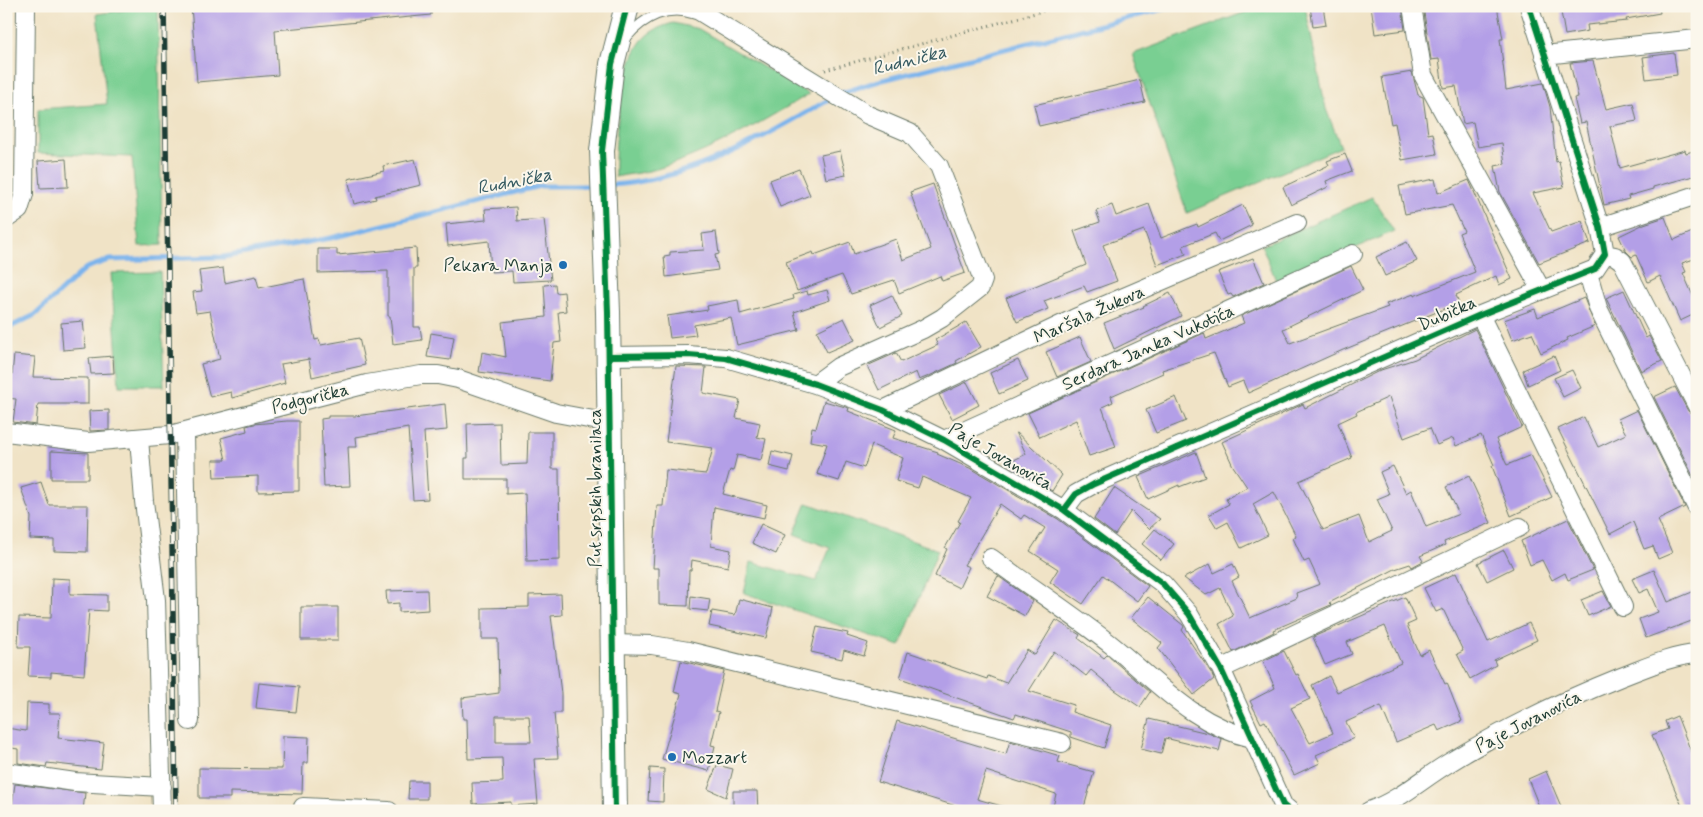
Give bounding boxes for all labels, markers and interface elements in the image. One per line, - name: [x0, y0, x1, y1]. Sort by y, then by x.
- water label: Rudnička: [870, 39, 949, 82]
- water label: Rudnička: [475, 162, 554, 201]
- place label: Pekara Manja: [443, 254, 553, 278]
- marker: Pekara Manja: [557, 259, 569, 271]
- street label: Maršala Žukova: [1030, 280, 1149, 350]
- street label: Dubička: [1414, 290, 1480, 337]
- street label: Serdara Janka Vukotića: [1058, 299, 1238, 397]
- street label: Podgorička: [269, 378, 352, 421]
- street label: Put srpskih branilaca: [584, 409, 608, 567]
- street label: Paje Jovanovića: [944, 417, 1057, 496]
- street label: Paje Jovanovića: [1471, 685, 1586, 759]
- place label: Mozzart: [682, 746, 748, 770]
- marker: Mozzart: [666, 751, 678, 763]

